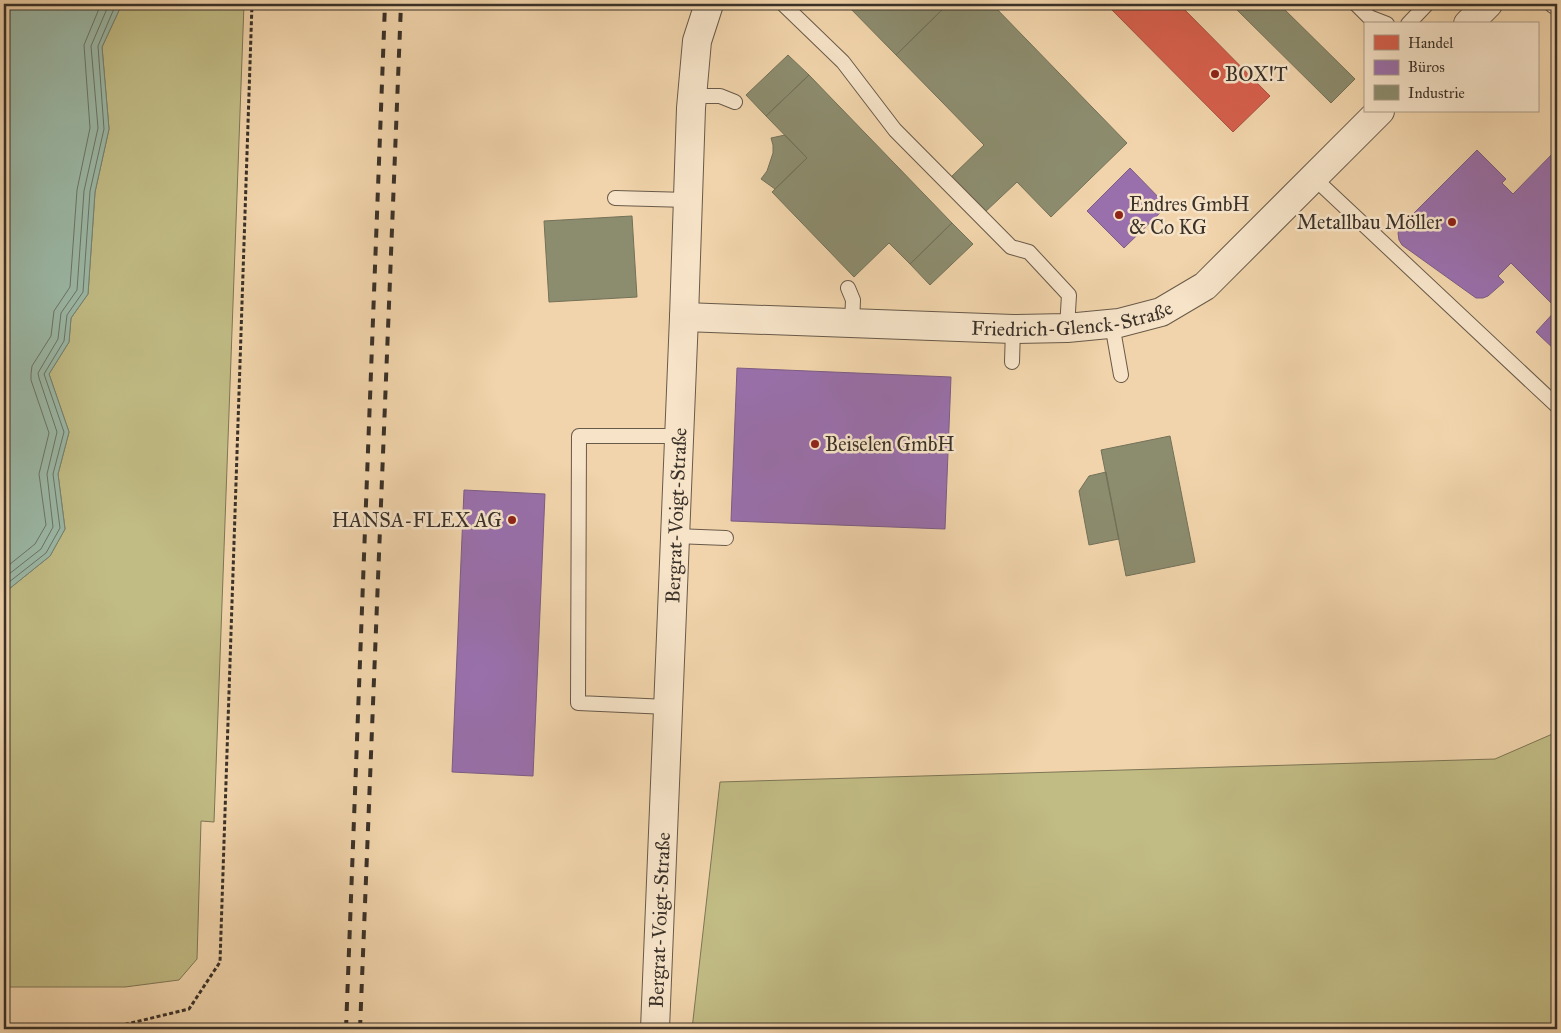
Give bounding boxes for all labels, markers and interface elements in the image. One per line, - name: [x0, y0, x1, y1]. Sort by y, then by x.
- legend: [1364, 22, 1538, 112]
- text: Handel: [1408, 34, 1454, 52]
- text: Büros: [1408, 58, 1445, 76]
- place label: BOX!T: [1225, 62, 1288, 86]
- marker: BOX!T: [1209, 68, 1221, 80]
- text: Industrie: [1408, 84, 1465, 102]
- place label: Endres GmbH & Co KG: [1129, 192, 1249, 239]
- marker: Endres GmbH & Co KG: [1113, 209, 1125, 221]
- place label: Metallbau Möller: [1297, 210, 1443, 234]
- marker: Metallbau Möller: [1446, 216, 1458, 228]
- street label: Friedrich-Glenck-Straße: [971, 296, 1177, 341]
- street label: Bergrat-Voigt-Straße: [660, 427, 691, 604]
- place label: Beiselen GmbH: [825, 432, 954, 456]
- marker: Beiselen GmbH: [809, 438, 821, 450]
- place label: HANSA-FLEX AG: [332, 508, 502, 532]
- marker: HANSA-FLEX AG: [506, 514, 518, 526]
- street label: Bergrat-Voigt-Straße: [644, 832, 675, 1008]

